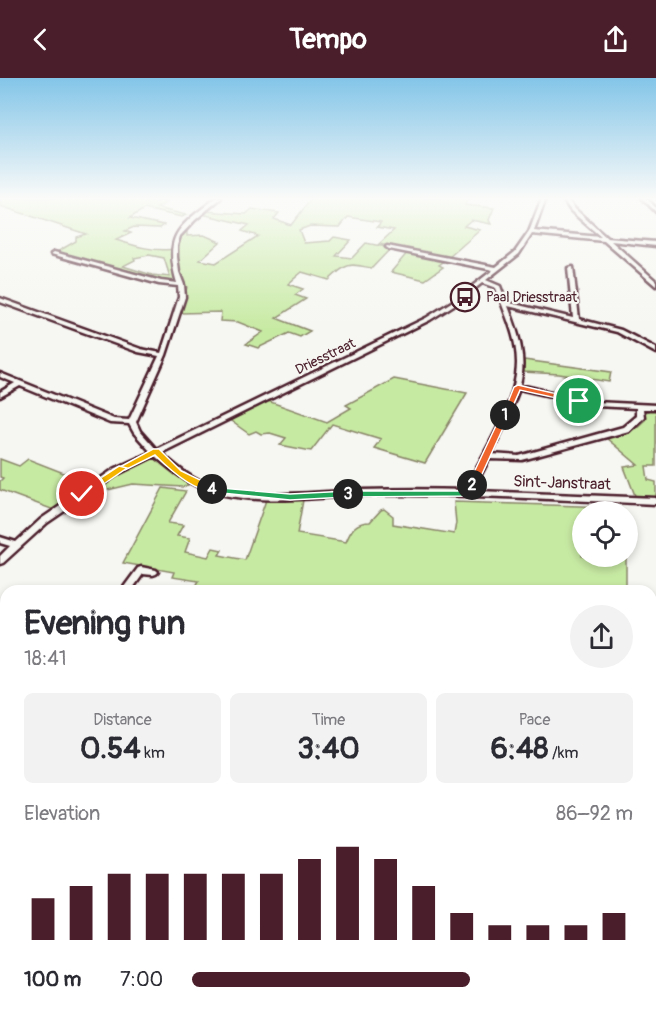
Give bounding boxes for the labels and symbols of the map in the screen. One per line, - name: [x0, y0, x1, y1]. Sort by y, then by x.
- bus stop icon: Paal Driesstraat: [449, 281, 481, 313]
- place label: Paal Driesstraat: [486, 289, 577, 306]
- street label: Driesstraat: [292, 335, 358, 378]
- pin: [553, 375, 604, 426]
- pin: 1: [490, 400, 520, 430]
- pin: [56, 468, 107, 519]
- pin: 2: [457, 470, 487, 500]
- street label: Sint-Janstraat: [513, 471, 612, 495]
- pin: 4: [197, 474, 227, 504]
- pin: 3: [333, 479, 363, 509]

